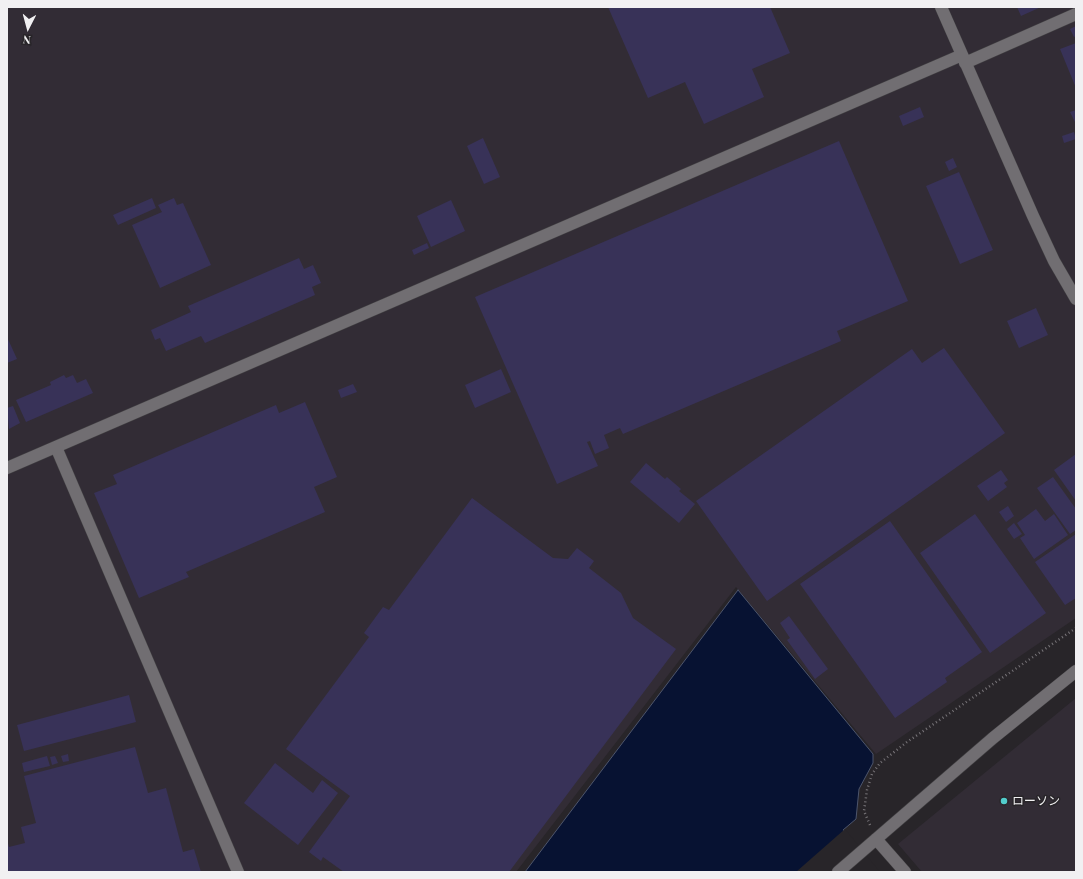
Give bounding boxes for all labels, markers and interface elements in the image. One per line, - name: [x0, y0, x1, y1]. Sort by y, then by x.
- north arrow: [8, 8, 48, 48]
- text: N: [22, 33, 31, 48]
- place label: ローソン: [1012, 794, 1060, 808]
- marker: ローソン: [999, 796, 1009, 806]

